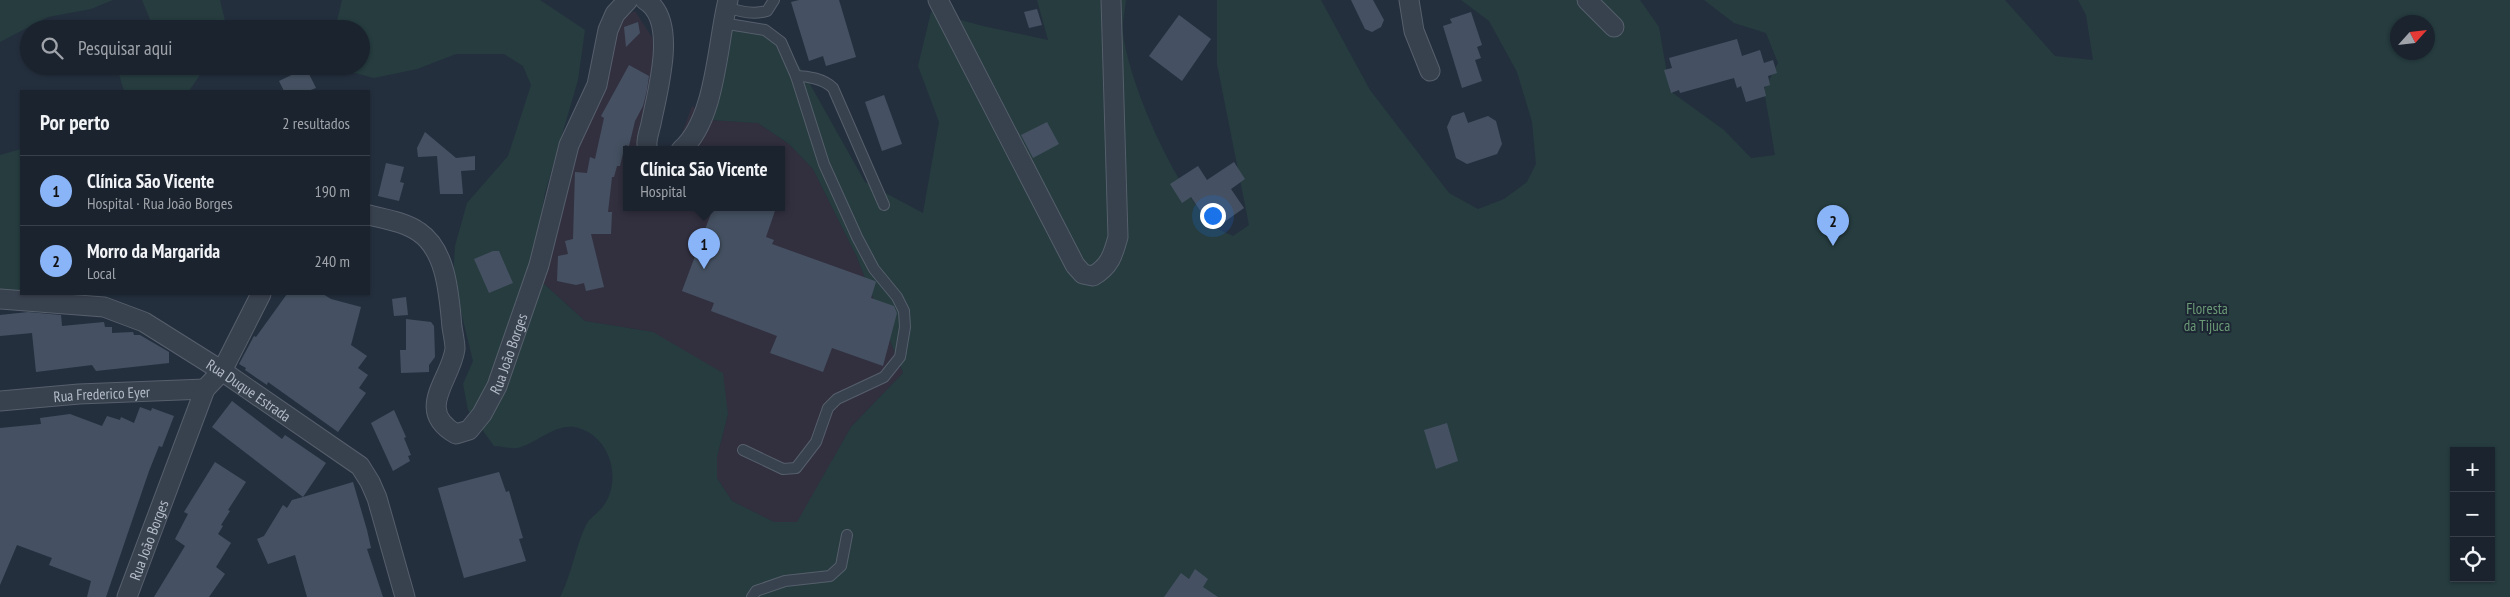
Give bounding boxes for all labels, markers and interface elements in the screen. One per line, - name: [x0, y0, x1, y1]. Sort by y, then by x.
- north arrow: [2390, 15, 2435, 60]
- search box: [20, 20, 370, 75]
- icon: search: [38, 34, 66, 62]
- text: Pesquisar aqui: [78, 36, 172, 60]
- text: Por perto: [40, 109, 110, 136]
- text: 2 resultados: [282, 113, 350, 133]
- popup: [623, 146, 785, 211]
- text: Clínica São Vicente: [640, 157, 768, 181]
- text: Clínica São Vicente: [87, 169, 214, 193]
- text: 1: [52, 181, 60, 201]
- text: 190 m: [315, 181, 350, 201]
- text: Hospital: [640, 181, 686, 201]
- text: Hospital · Rua João Borges: [87, 193, 233, 213]
- your location: [1200, 203, 1226, 229]
- pin: 2: [1817, 205, 1849, 246]
- pin: 1: [688, 228, 720, 269]
- text: Morro da Margarida: [87, 239, 220, 263]
- text: 2: [52, 251, 60, 271]
- text: 240 m: [315, 251, 350, 271]
- text: Local: [87, 263, 116, 283]
- park label: Floresta da Tijuca: [2184, 299, 2230, 335]
- street label: Rua João Borges: [485, 311, 531, 397]
- street label: Rua Duque Estrada: [203, 354, 295, 425]
- street label: Rua Frederico Eyer: [53, 382, 151, 406]
- map controls: [2450, 447, 2495, 582]
- button: +: [2450, 447, 2495, 492]
- button: −: [2450, 492, 2495, 537]
- street label: Rua João Borges: [125, 497, 172, 583]
- button: locate: [2450, 537, 2495, 582]

